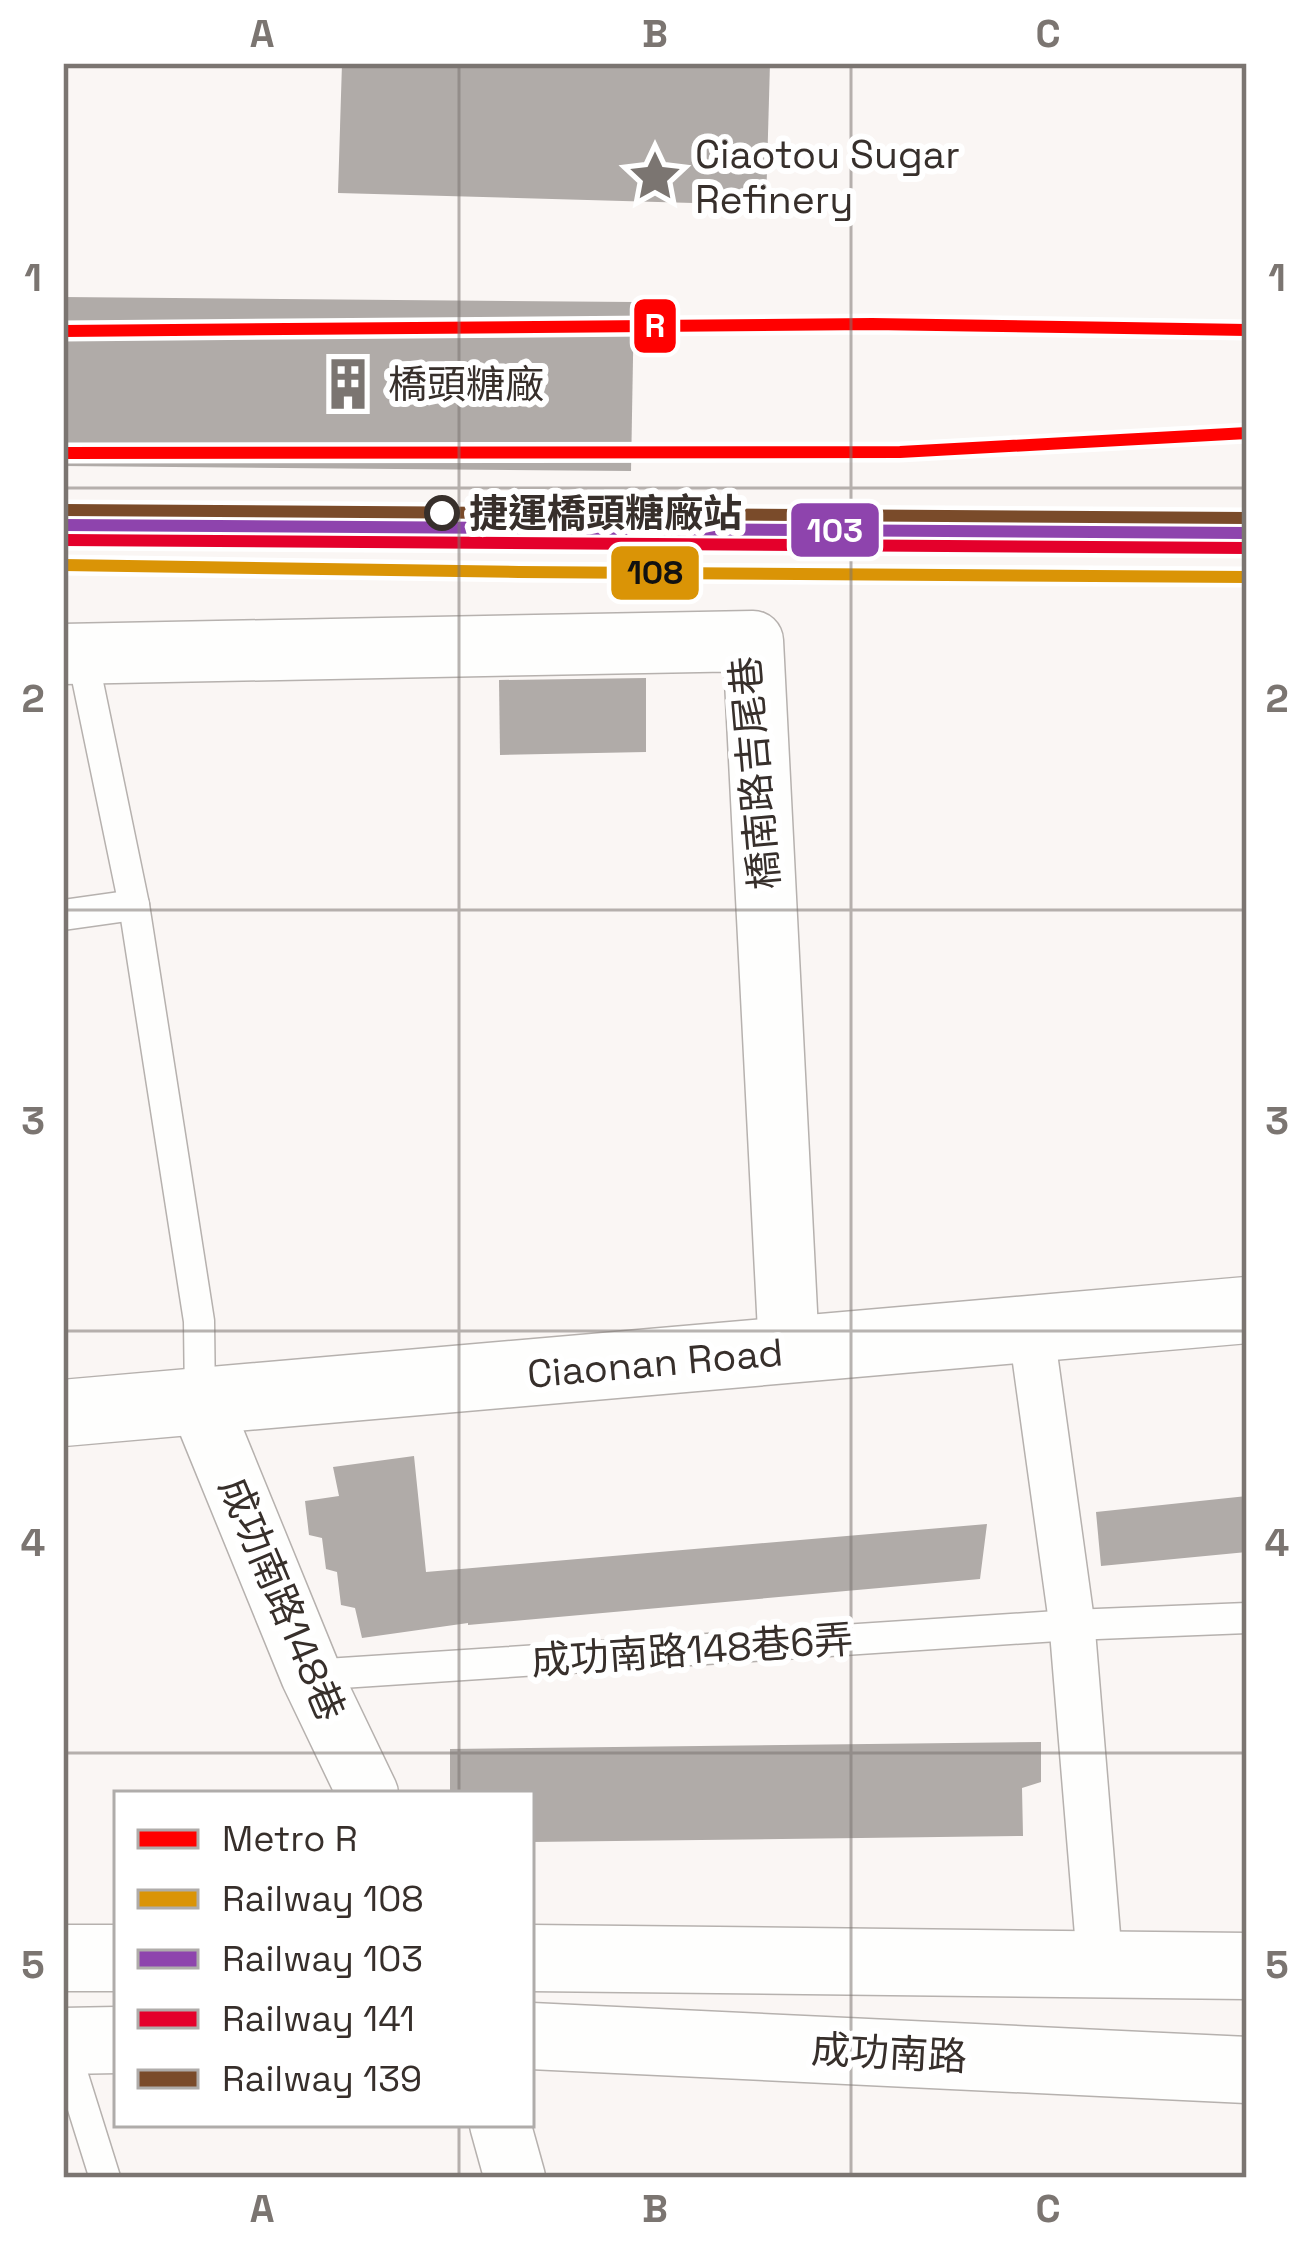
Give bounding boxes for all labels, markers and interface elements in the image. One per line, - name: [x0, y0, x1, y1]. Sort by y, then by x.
- text: A: [250, 9, 275, 58]
- text: B: [642, 9, 668, 58]
- text: C: [1035, 9, 1061, 58]
- place label: Ciaotou Sugar Refinery: [695, 130, 960, 224]
- place icon: Ciaotou Sugar Refinery: [626, 147, 684, 205]
- text: 1: [24, 253, 42, 302]
- text: 1: [1268, 253, 1286, 302]
- line badge: R: [632, 297, 678, 355]
- text: R: [645, 305, 665, 347]
- building icon: 橋頭糖廠: [319, 355, 377, 413]
- place label: 橋頭糖廠: [388, 360, 544, 409]
- place label: 捷運橋頭糖廠站: [469, 489, 742, 538]
- marker: 捷運橋頭糖廠站: [426, 497, 458, 529]
- line badge: 103: [789, 501, 881, 559]
- text: 103: [807, 510, 863, 552]
- line badge: 108: [609, 544, 701, 602]
- text: 108: [627, 552, 683, 594]
- street label: 橋南路吉尾巷: [720, 654, 790, 892]
- text: 2: [21, 674, 45, 723]
- text: 2: [1265, 674, 1289, 723]
- text: 3: [21, 1096, 45, 1145]
- text: 3: [1265, 1096, 1289, 1145]
- street label: Ciaonan Road: [525, 1327, 785, 1399]
- street label: 成功南路148巷: [209, 1470, 355, 1728]
- text: 4: [21, 1518, 45, 1567]
- text: 4: [1265, 1518, 1289, 1567]
- street label: 成功南路148巷6弄: [529, 1614, 855, 1686]
- legend: [114, 1791, 534, 2127]
- text: Metro R: [222, 1816, 357, 1862]
- text: Railway 108: [222, 1876, 424, 1922]
- text: Railway 103: [222, 1936, 423, 1982]
- text: 5: [21, 1940, 45, 1989]
- text: 5: [1265, 1940, 1289, 1989]
- text: Railway 141: [222, 1996, 415, 2042]
- street label: 成功南路: [810, 2024, 968, 2082]
- text: Railway 139: [222, 2056, 422, 2102]
- text: A: [250, 2184, 275, 2233]
- text: B: [642, 2184, 668, 2233]
- text: C: [1035, 2184, 1061, 2233]

